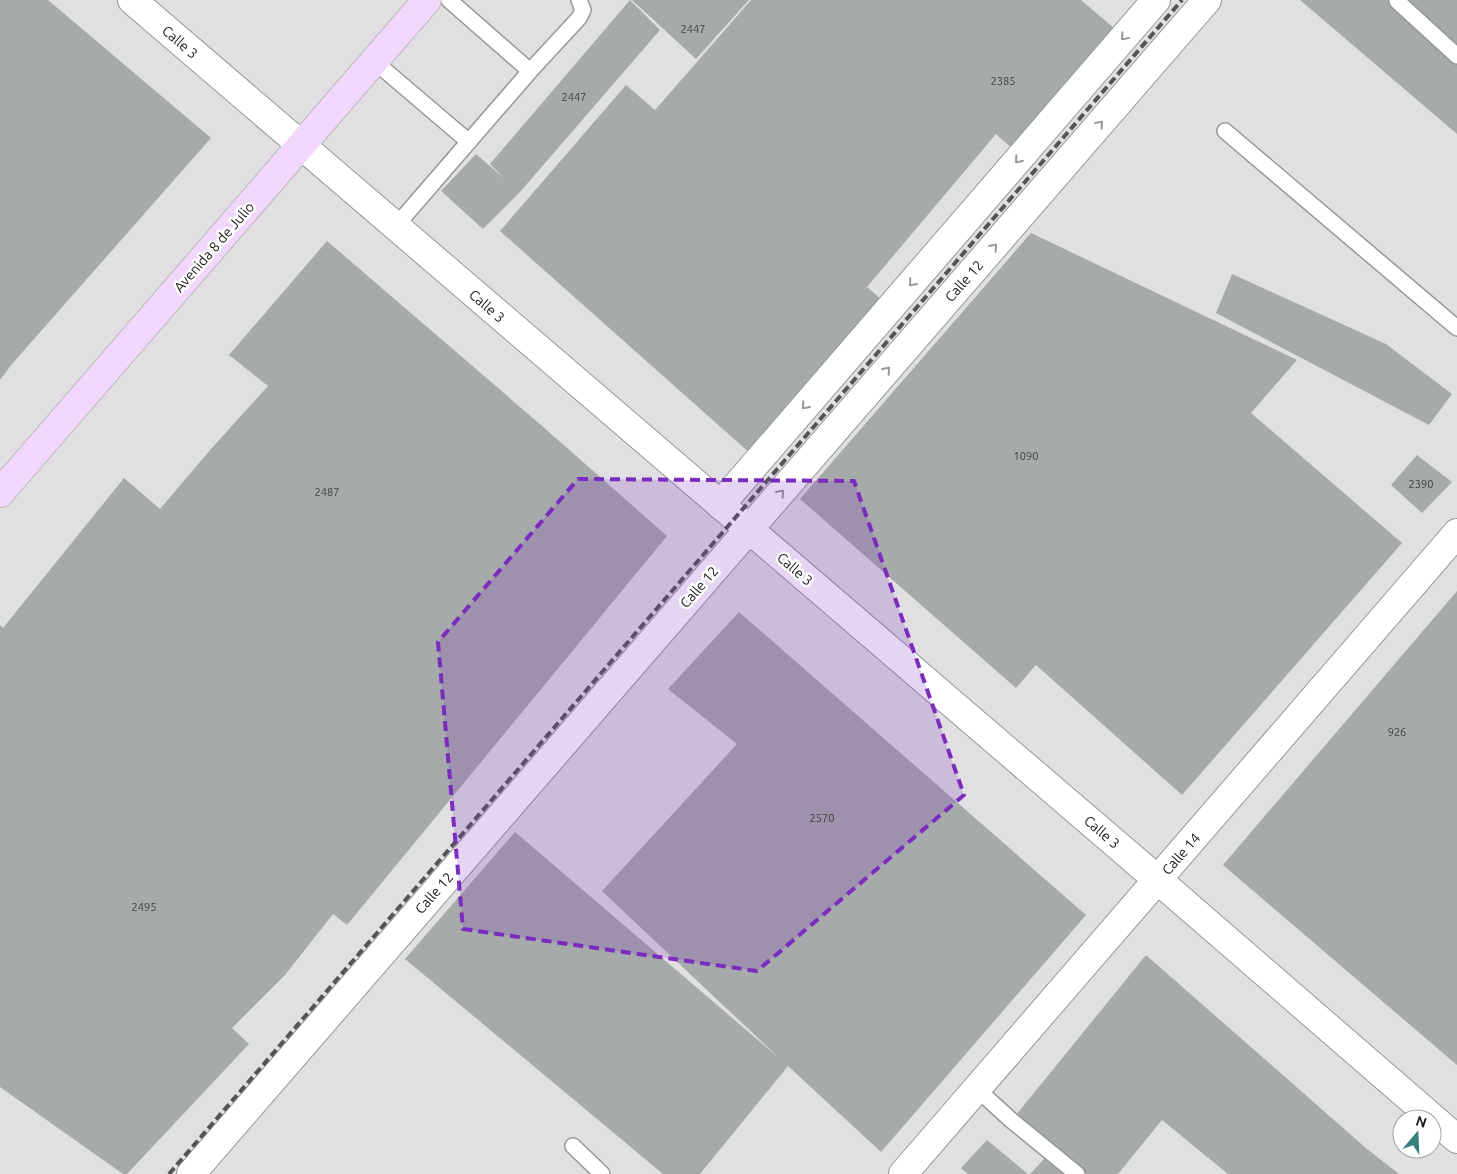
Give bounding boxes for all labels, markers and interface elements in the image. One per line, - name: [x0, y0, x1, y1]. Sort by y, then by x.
- street label: Calle 3: [159, 22, 201, 62]
- house number: 2447: [681, 23, 705, 35]
- one-way arrow: [1121, 31, 1130, 40]
- house number: 2385: [991, 75, 1015, 87]
- house number: 2447: [562, 91, 586, 103]
- one-way arrow: [1094, 121, 1103, 130]
- one-way arrow: [1014, 154, 1023, 163]
- street label: Avenida 8 de Julio: [171, 199, 257, 295]
- one-way arrow: [988, 243, 997, 252]
- street label: Calle 12: [942, 257, 986, 305]
- one-way arrow: [908, 277, 917, 286]
- street label: Calle 3: [466, 286, 508, 326]
- one-way arrow: [882, 366, 891, 375]
- one-way arrow: [802, 400, 811, 409]
- house number: 1090: [1014, 450, 1038, 462]
- house number: 2390: [1409, 478, 1433, 490]
- house number: 2487: [315, 486, 339, 498]
- one-way arrow: [775, 489, 784, 498]
- street label: Calle 3: [774, 549, 816, 589]
- street label: Calle 12: [677, 563, 721, 611]
- house number: 926: [1388, 726, 1406, 738]
- house number: 2570: [810, 812, 834, 824]
- street label: Calle 3: [1081, 812, 1123, 852]
- street label: Calle 14: [1159, 830, 1203, 878]
- street label: Calle 12: [412, 869, 456, 917]
- house number: 2495: [132, 901, 156, 913]
- north arrow: [1392, 1109, 1442, 1159]
- text: N: [1414, 1112, 1429, 1131]

